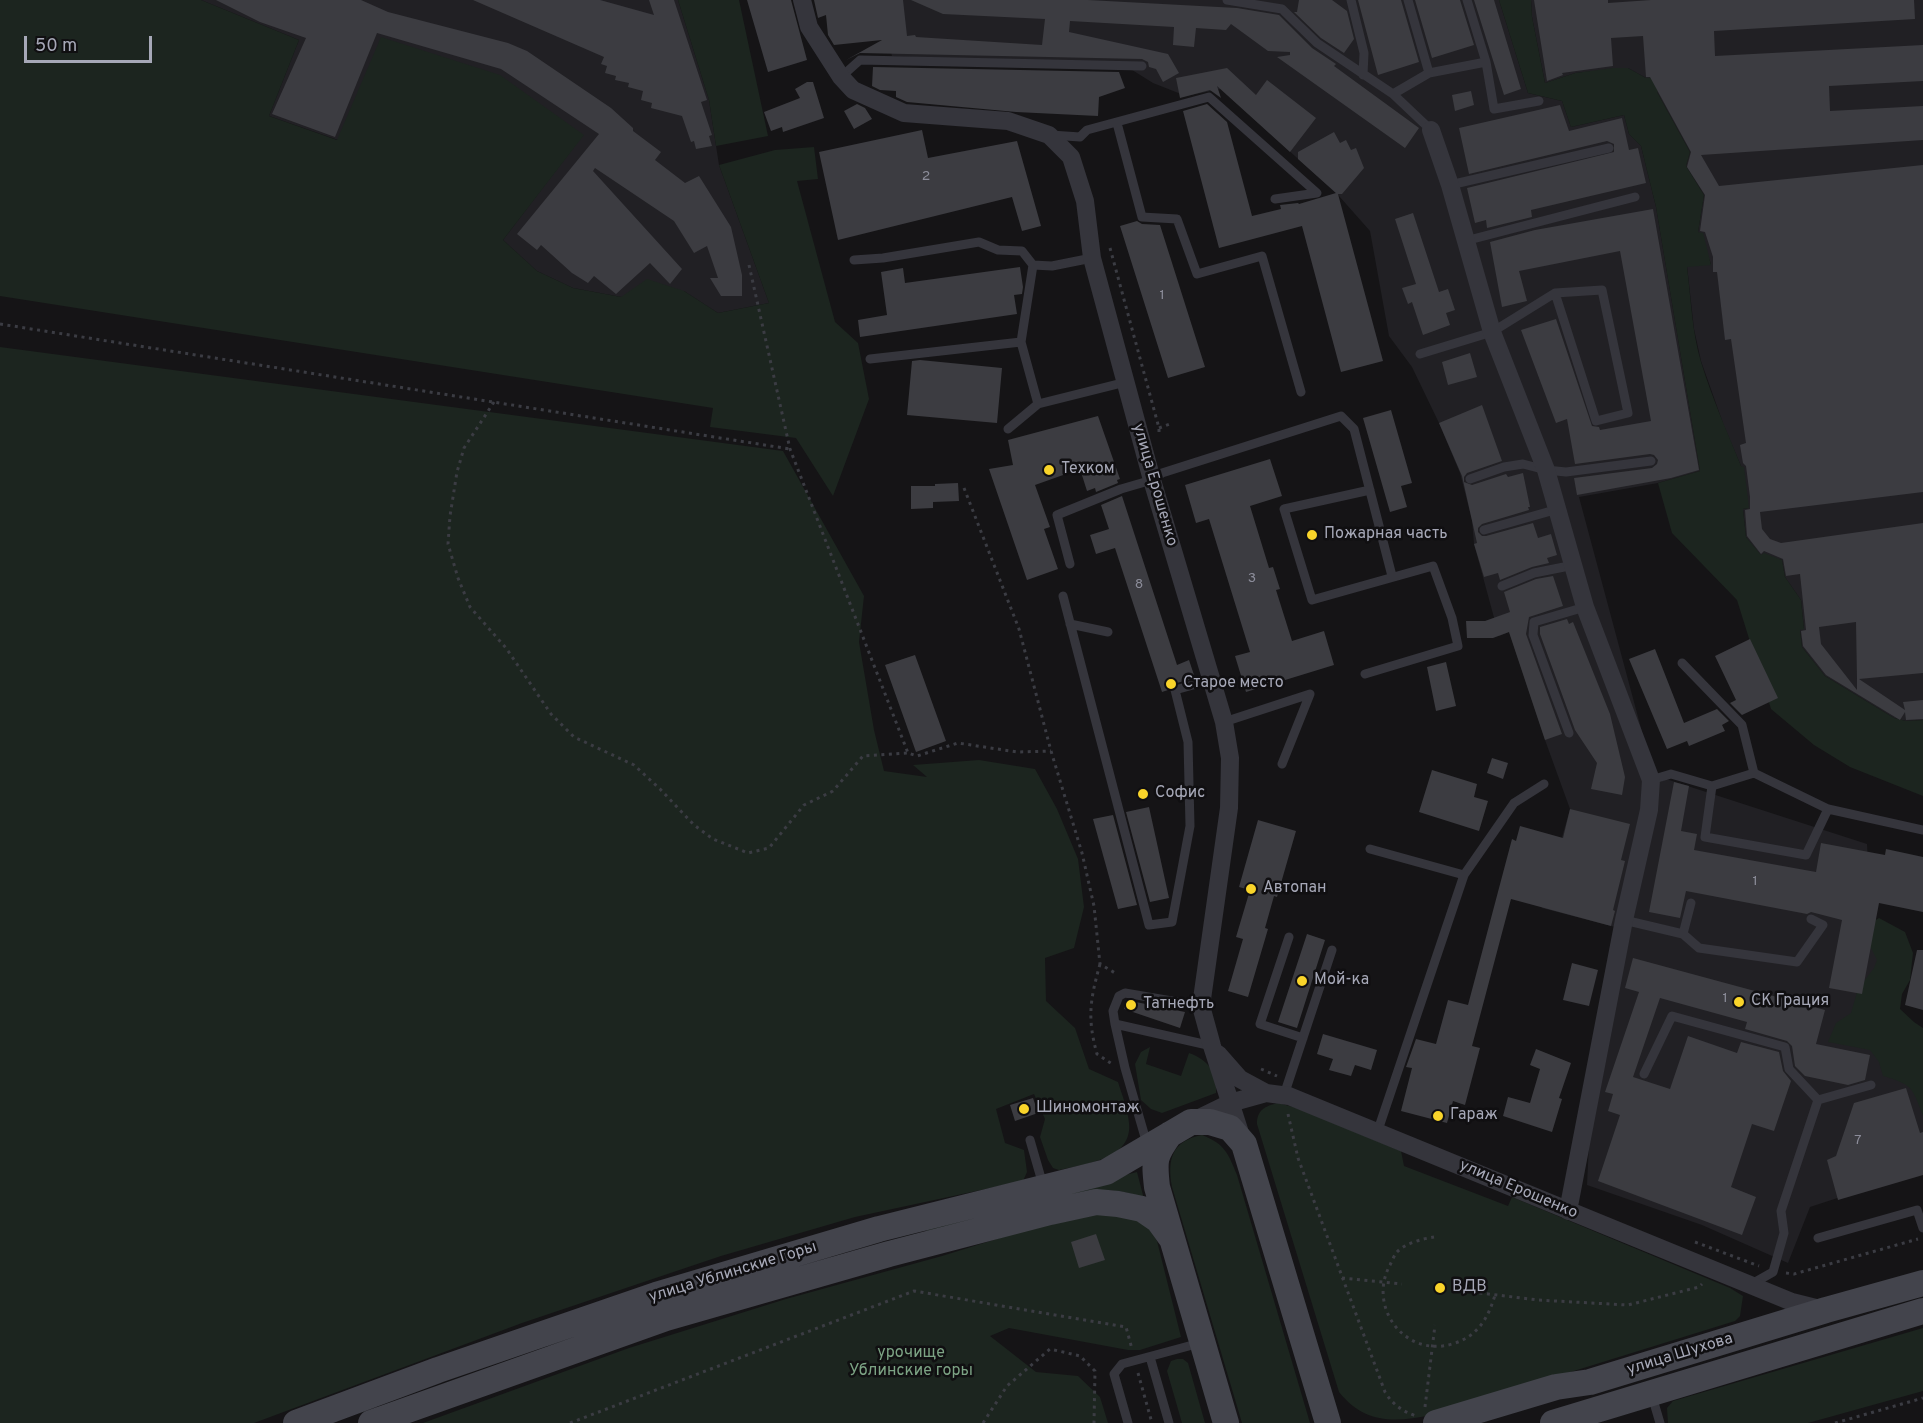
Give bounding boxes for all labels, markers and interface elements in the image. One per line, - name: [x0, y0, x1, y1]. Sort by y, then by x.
- scale bar: [27, 24, 154, 62]
- text: 50 m: [35, 35, 77, 58]
- house number: 2: [922, 169, 930, 185]
- house number: 1: [1159, 288, 1165, 304]
- street label: улица Ерошенко: [1127, 421, 1181, 549]
- place label: Техком: [1061, 460, 1115, 480]
- marker: Техком: [1042, 463, 1056, 477]
- place label: Пожарная часть: [1324, 525, 1448, 545]
- marker: Пожарная часть: [1305, 528, 1319, 542]
- house number: 3: [1248, 571, 1256, 587]
- house number: 8: [1135, 577, 1143, 593]
- place label: Старое место: [1183, 674, 1284, 694]
- marker: Старое место: [1164, 677, 1178, 691]
- place label: Софис: [1155, 784, 1205, 804]
- marker: Софис: [1136, 787, 1150, 801]
- house number: 1: [1752, 874, 1758, 890]
- place label: Автопан: [1263, 879, 1327, 899]
- marker: Автопан: [1244, 882, 1258, 896]
- place label: Мой-ка: [1314, 971, 1369, 991]
- marker: Мой-ка: [1295, 974, 1309, 988]
- house number: 1: [1722, 991, 1728, 1007]
- place label: СК Грация: [1751, 992, 1829, 1012]
- place label: Татнефть: [1143, 995, 1214, 1015]
- marker: СК Грация: [1732, 995, 1746, 1009]
- marker: Татнефть: [1124, 998, 1138, 1012]
- place label: Шиномонтаж: [1036, 1099, 1140, 1119]
- marker: Шиномонтаж: [1017, 1102, 1031, 1116]
- place label: Гараж: [1450, 1106, 1498, 1126]
- marker: Гараж: [1431, 1109, 1445, 1123]
- house number: 7: [1854, 1133, 1862, 1149]
- street label: улица Ерошенко: [1456, 1156, 1580, 1224]
- street label: улица Ублинские Горы: [647, 1238, 819, 1308]
- place label: ВДВ: [1452, 1278, 1487, 1298]
- marker: ВДВ: [1433, 1281, 1447, 1295]
- street label: улица Шухова: [1625, 1330, 1735, 1380]
- park label: урочище Ублинские горы: [849, 1344, 973, 1382]

